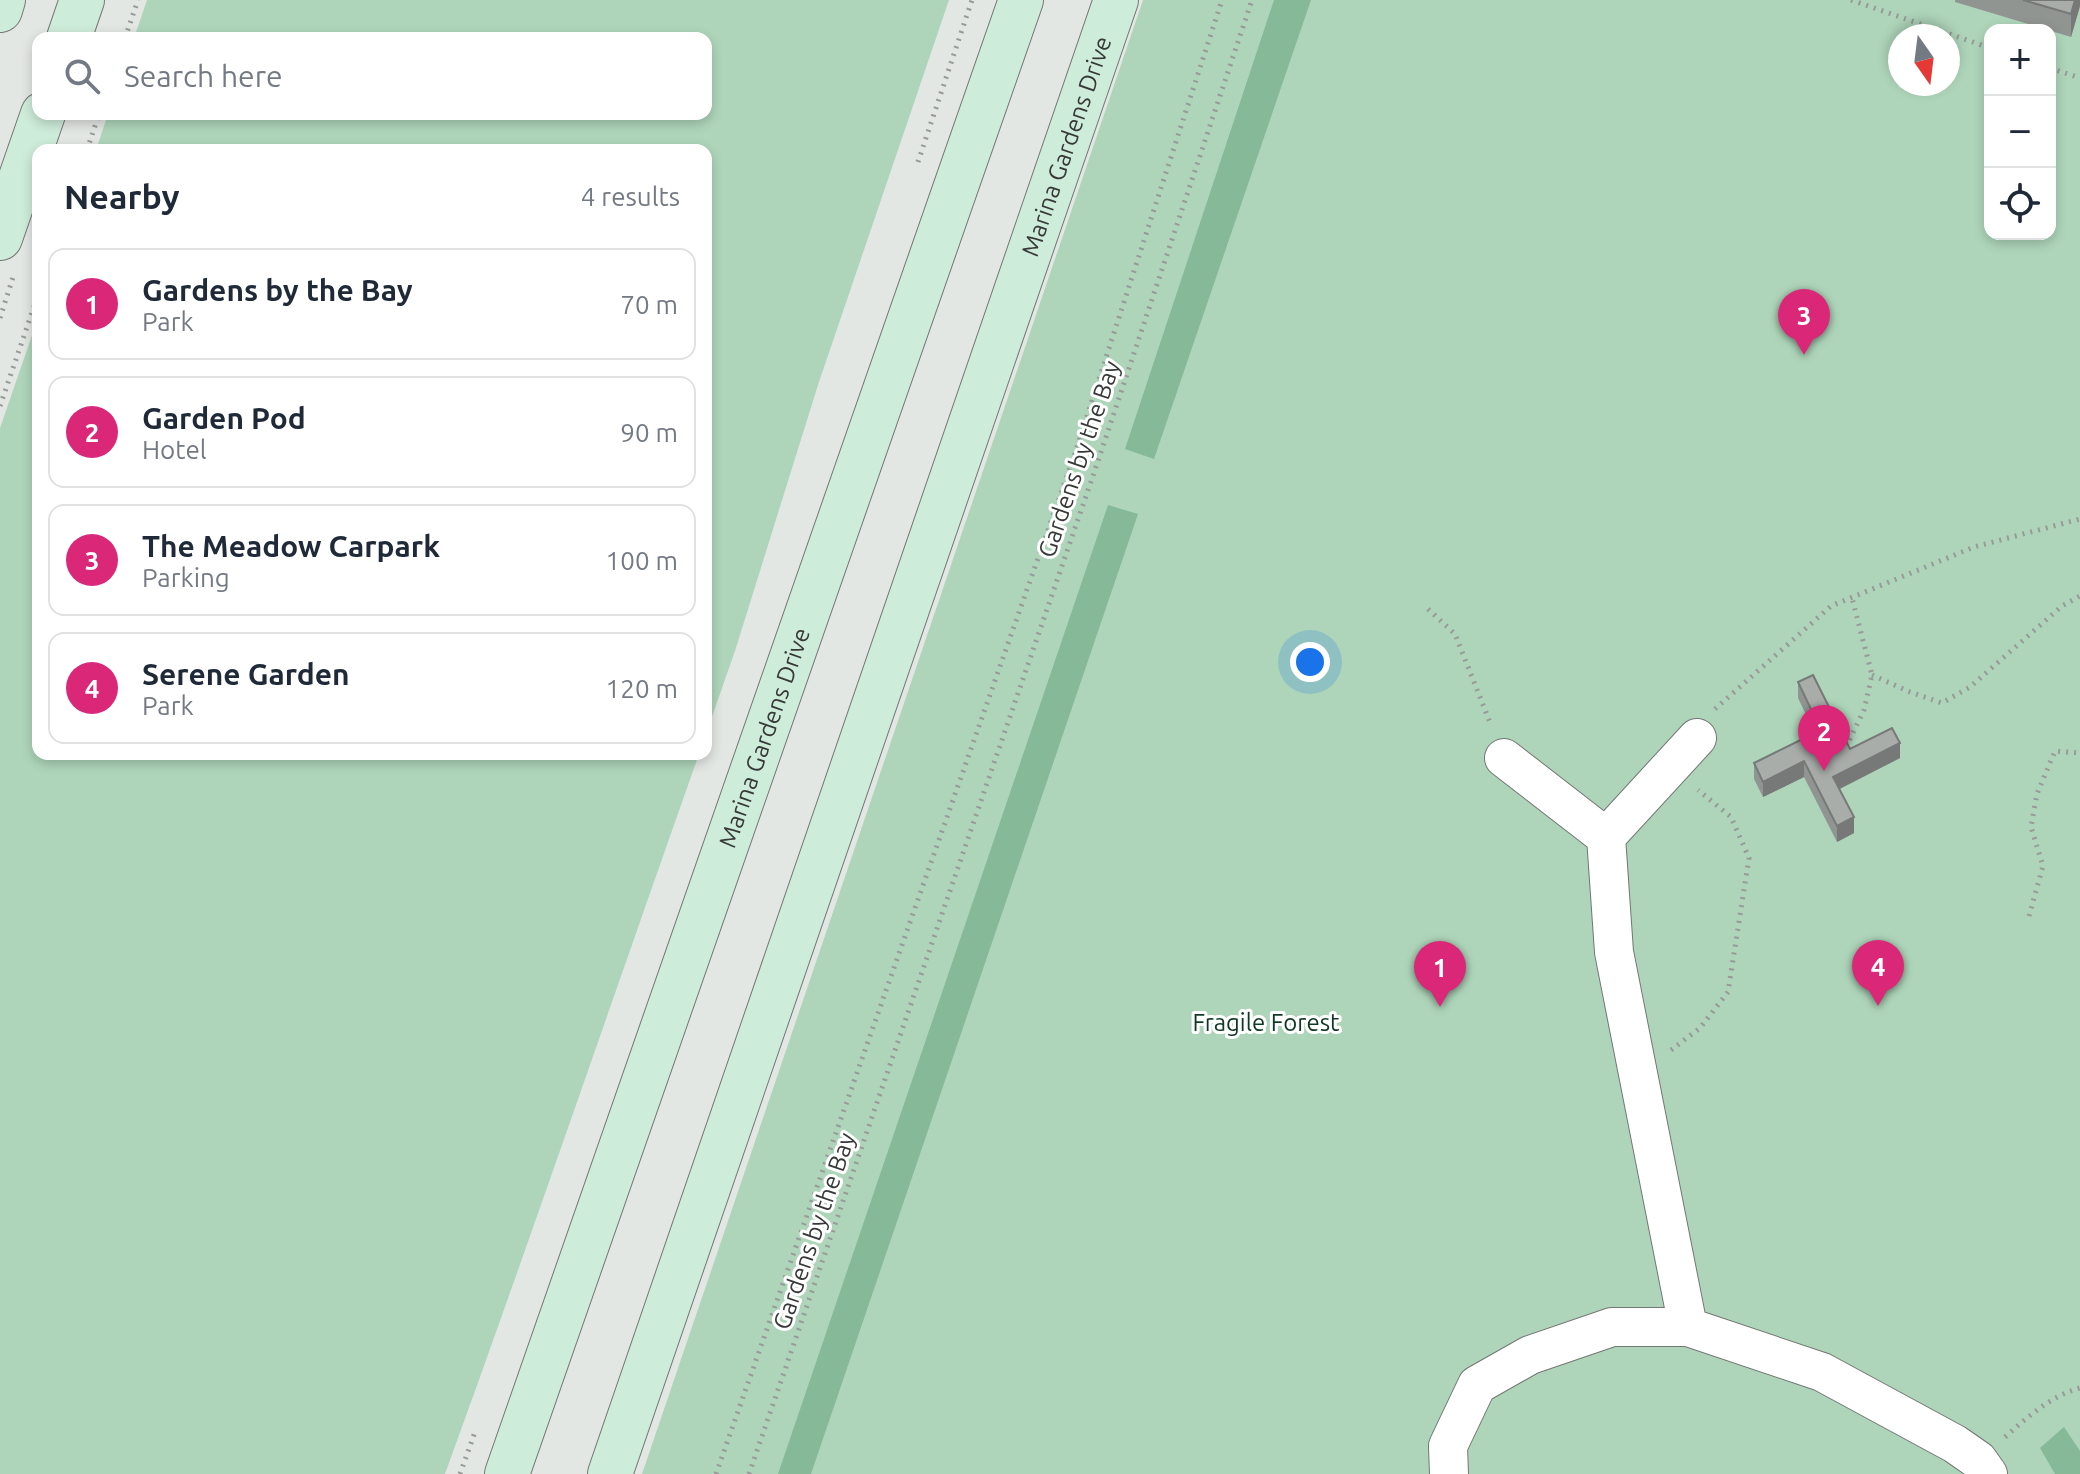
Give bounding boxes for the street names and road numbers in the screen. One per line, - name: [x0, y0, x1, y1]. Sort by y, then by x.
- street label: Marina Gardens Drive: [1016, 33, 1116, 260]
- street label: Gardens by the Bay: [1033, 357, 1125, 561]
- street label: Marina Gardens Drive: [713, 624, 815, 851]
- street label: Gardens by the Bay: [768, 1129, 860, 1333]

